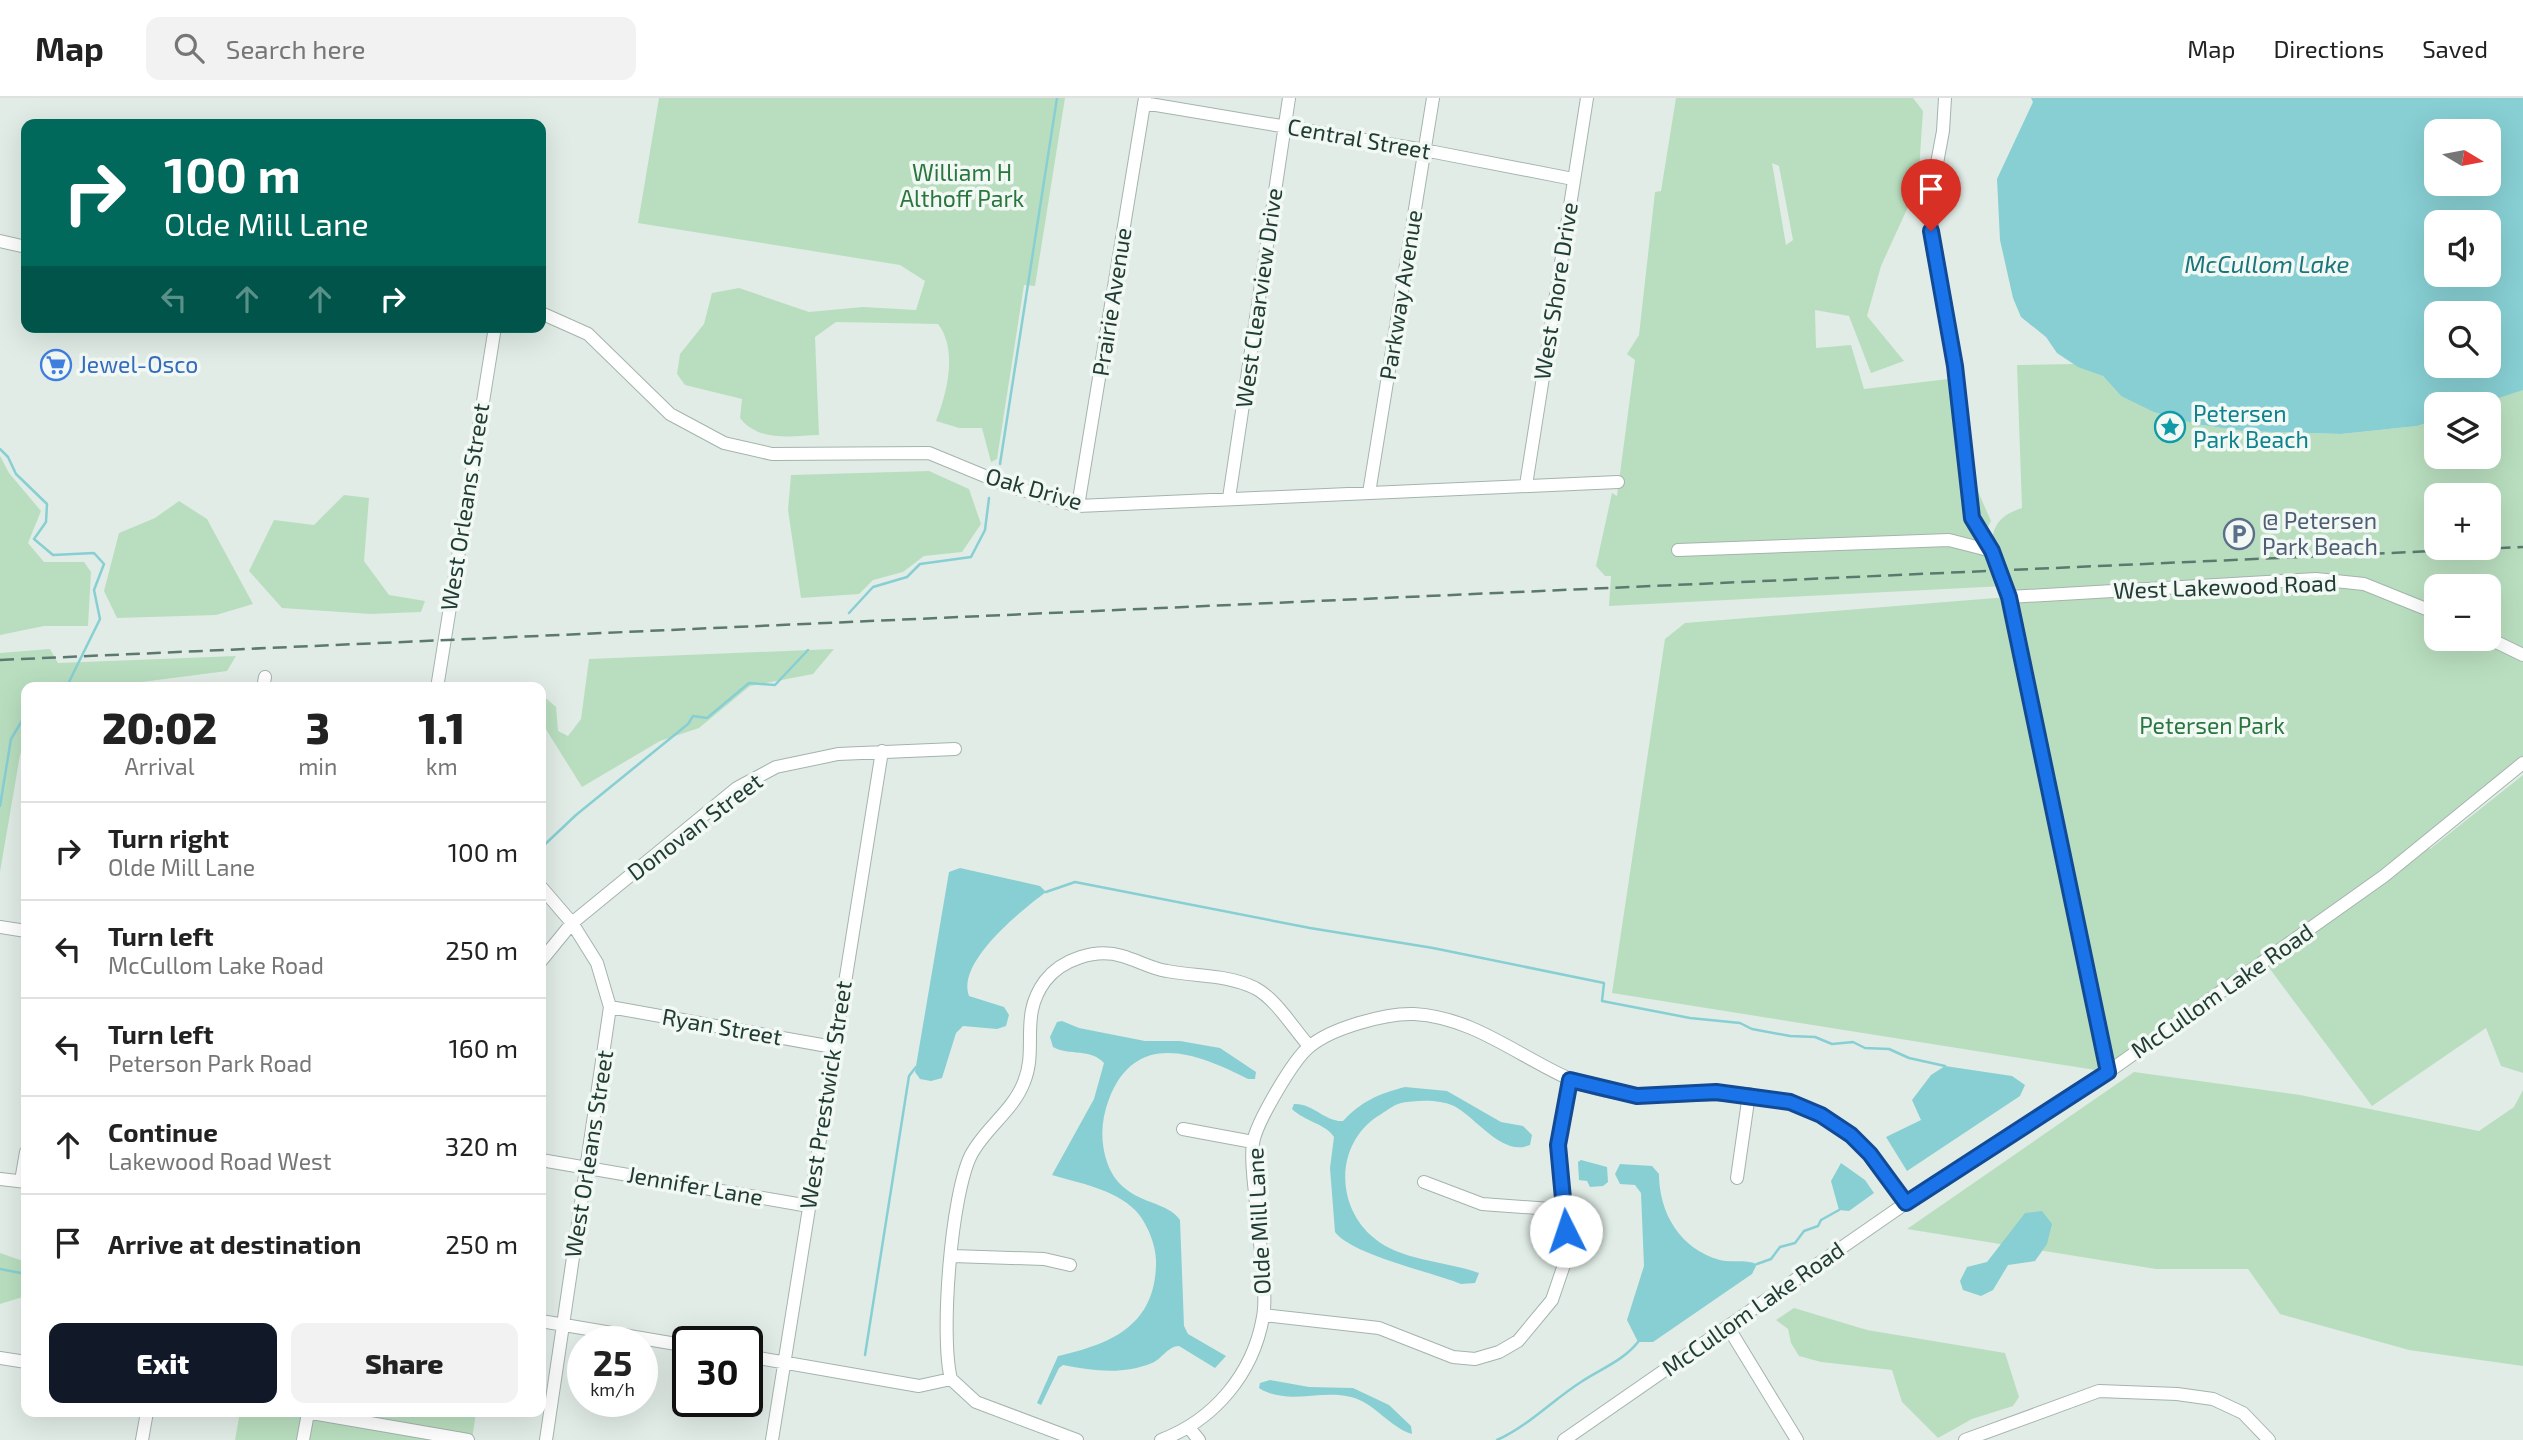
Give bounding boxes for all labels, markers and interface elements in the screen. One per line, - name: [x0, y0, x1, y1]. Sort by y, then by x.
- search box: [146, 17, 636, 80]
- text: Map: [35, 28, 104, 68]
- icon: search: [170, 29, 208, 67]
- text: Search here: [226, 33, 365, 64]
- text: Map: [2187, 34, 2235, 63]
- text: Directions: [2273, 34, 2384, 63]
- text: Saved: [2422, 34, 2488, 63]
- street label: Central Street: [1285, 112, 1433, 164]
- north arrow: [2424, 119, 2501, 196]
- map controls: [2424, 119, 2501, 651]
- text: 100 m: [164, 144, 301, 203]
- icon: right: [49, 147, 140, 238]
- park label: William H Althoff Park: [900, 158, 1025, 212]
- pin: [1901, 159, 1961, 231]
- icon: arrive: [1912, 170, 1950, 208]
- street label: West Clearview Drive: [1229, 186, 1287, 410]
- street label: West Shore Drive: [1527, 200, 1583, 382]
- text: Olde Mill Lane: [164, 204, 369, 242]
- street label: Parkway Avenue: [1373, 208, 1427, 382]
- button: sound: [2424, 210, 2501, 287]
- street label: Prairie Avenue: [1085, 226, 1137, 378]
- water label: McCullom Lake: [2185, 249, 2350, 278]
- icon: left: [155, 280, 193, 318]
- icon: ahead: [228, 280, 266, 318]
- icon: ahead: [301, 280, 339, 318]
- icon: right: [374, 280, 412, 318]
- button: search: [2424, 301, 2501, 378]
- supermarket icon: Jewel-Osco: [39, 348, 73, 382]
- place label: Jewel-Osco: [79, 350, 198, 378]
- button: layers: [2424, 392, 2501, 469]
- place label: Petersen Park Beach: [2193, 399, 2309, 453]
- street label: West Orleans Street: [434, 401, 494, 613]
- place icon: Petersen Park Beach: [2153, 410, 2187, 444]
- street label: Oak Drive: [983, 461, 1086, 515]
- button: +: [2424, 483, 2501, 560]
- place label: @ Petersen Park Beach: [2262, 506, 2378, 560]
- parking icon: @ Petersen Park Beach: [2222, 517, 2256, 551]
- street label: West Lakewood Road: [2113, 568, 2337, 604]
- button: −: [2424, 574, 2501, 651]
- text: 20:02: [102, 702, 217, 752]
- text: 3: [306, 702, 330, 752]
- text: 1.1: [418, 702, 465, 752]
- park label: Petersen Park: [2139, 711, 2285, 739]
- text: Arrival: [125, 752, 195, 780]
- text: min: [298, 752, 337, 780]
- text: km: [426, 752, 458, 780]
- street label: Donovan Street: [621, 766, 768, 886]
- text: Turn right: [108, 822, 229, 853]
- icon: right: [49, 832, 87, 870]
- text: 100 m: [448, 836, 518, 867]
- text: Olde Mill Lane: [108, 853, 255, 881]
- street label: McCullom Lake Road: [2125, 917, 2318, 1064]
- text: Turn left: [108, 920, 214, 951]
- icon: left: [49, 930, 87, 968]
- text: 250 m: [445, 934, 518, 965]
- text: McCullom Lake Road: [108, 951, 324, 979]
- street label: West Prestwick Street: [793, 978, 857, 1211]
- street label: Ryan Street: [660, 1002, 785, 1050]
- text: Turn left: [108, 1018, 214, 1049]
- icon: left: [49, 1028, 87, 1066]
- text: 160 m: [449, 1032, 518, 1063]
- street label: West Orleans Street: [558, 1048, 618, 1260]
- text: Peterson Park Road: [108, 1049, 312, 1077]
- text: Continue: [108, 1116, 218, 1147]
- icon: ahead: [49, 1126, 87, 1164]
- text: 320 m: [445, 1130, 518, 1161]
- text: Lakewood Road West: [108, 1147, 331, 1175]
- street label: Olde Mill Lane: [1240, 1147, 1276, 1295]
- street label: Jennifer Lane: [625, 1159, 765, 1211]
- position arrow: [1529, 1194, 1603, 1268]
- icon: arrive: [49, 1224, 87, 1262]
- text: Arrive at destination: [108, 1228, 361, 1259]
- text: 250 m: [445, 1228, 518, 1259]
- street label: McCullom Lake Road: [1656, 1235, 1849, 1382]
- button: Exit: [49, 1323, 277, 1403]
- button: Share: [291, 1323, 518, 1403]
- speed limit sign: 30: [672, 1326, 763, 1417]
- text: 25: [593, 1341, 632, 1383]
- text: km/h: [590, 1378, 635, 1400]

